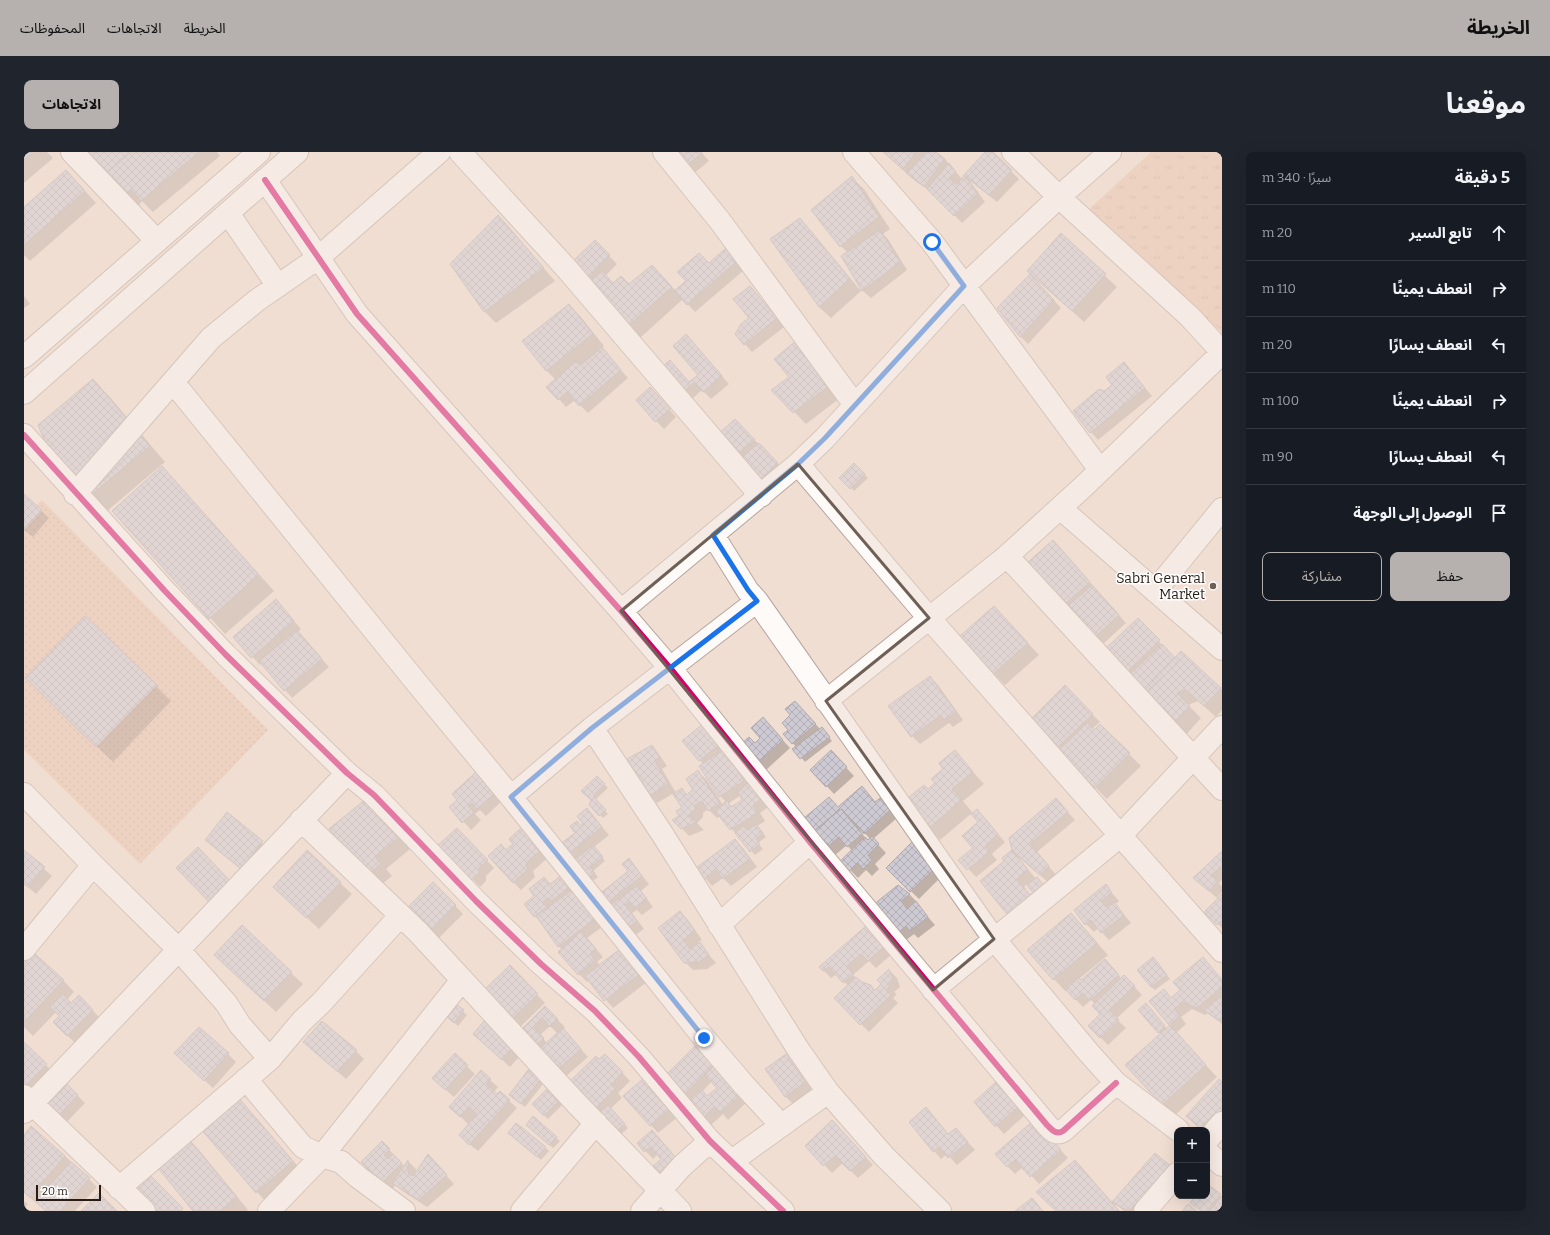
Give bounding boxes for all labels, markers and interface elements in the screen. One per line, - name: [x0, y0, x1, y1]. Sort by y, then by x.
- text: الخريطة: [1467, 16, 1530, 39]
- text: المحفوظات: [20, 20, 85, 37]
- text: الاتجاهات: [107, 20, 162, 37]
- text: الخريطة: [184, 20, 226, 37]
- button: الاتجاهات: [24, 80, 119, 129]
- text: موقعنا: [1446, 87, 1526, 120]
- text: 5 دقيقة: [1455, 167, 1510, 188]
- text: سيرًا · 340 m: [1262, 170, 1331, 185]
- icon: ahead: [1488, 222, 1510, 244]
- text: تابع السير: [1409, 224, 1472, 242]
- text: 20 m: [1262, 225, 1292, 240]
- route start: [923, 233, 941, 251]
- icon: right: [1488, 278, 1510, 300]
- text: انعطف يمينًا: [1393, 280, 1472, 298]
- text: 110 m: [1262, 281, 1296, 296]
- icon: left: [1488, 334, 1510, 356]
- text: انعطف يسارًا: [1389, 336, 1472, 354]
- text: 20 m: [1262, 337, 1292, 352]
- icon: right: [1488, 390, 1510, 412]
- text: انعطف يمينًا: [1393, 392, 1472, 410]
- text: 100 m: [1262, 393, 1299, 408]
- icon: left: [1488, 446, 1510, 468]
- text: انعطف يسارًا: [1389, 448, 1472, 466]
- text: 90 m: [1262, 449, 1293, 464]
- icon: arrive: [1488, 502, 1510, 524]
- text: الوصول إلى الوجهة: [1353, 504, 1472, 522]
- button: مشاركة: [1262, 552, 1382, 601]
- button: حفظ: [1390, 552, 1510, 601]
- place label: Sabri General Market: [1116, 570, 1205, 603]
- marker: Sabri General Market: [1208, 581, 1218, 591]
- route end: [695, 1029, 713, 1047]
- map controls: [1174, 1127, 1210, 1199]
- button: +: [1174, 1127, 1210, 1163]
- button: −: [1174, 1163, 1210, 1199]
- scale bar: [36, 1183, 101, 1202]
- text: 20 m: [42, 1185, 68, 1198]

